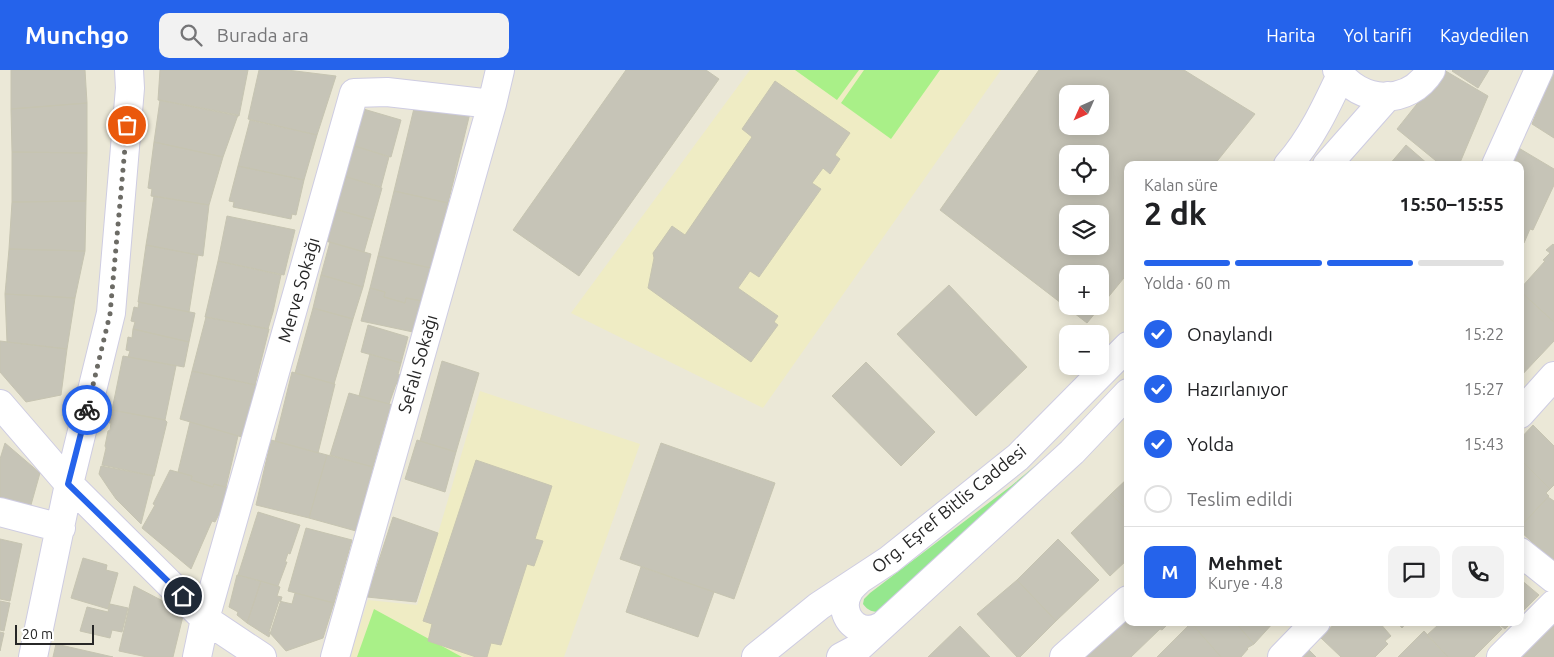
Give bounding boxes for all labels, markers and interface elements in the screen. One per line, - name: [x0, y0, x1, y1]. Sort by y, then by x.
- search box: [159, 13, 509, 58]
- icon: search: [177, 21, 205, 49]
- text: Munchgo: [25, 22, 129, 49]
- text: Burada ara: [217, 24, 309, 46]
- text: Harita: [1266, 25, 1315, 45]
- text: Yol tarifi: [1343, 25, 1412, 45]
- text: Kaydedilen: [1440, 25, 1529, 45]
- north arrow: [1059, 85, 1109, 135]
- map controls: [1059, 85, 1109, 375]
- pin: [106, 104, 148, 146]
- icon: bag: [113, 111, 141, 139]
- button: locate: [1059, 145, 1109, 195]
- text: Kalan süre: [1144, 176, 1218, 194]
- text: 15:50–15:55: [1399, 193, 1504, 215]
- text: 2 dk: [1144, 195, 1207, 231]
- button: layers: [1059, 205, 1109, 255]
- street label: Merve Sokağı: [273, 235, 323, 345]
- button: +: [1059, 265, 1109, 315]
- text: Yolda · 60 m: [1144, 274, 1230, 292]
- street label: Sefalı Sokağı: [393, 312, 441, 415]
- icon: check: [1144, 320, 1172, 348]
- text: Onaylandı: [1187, 323, 1273, 345]
- button: −: [1059, 325, 1109, 375]
- text: 15:22: [1464, 325, 1504, 343]
- icon: check: [1144, 375, 1172, 403]
- text: Hazırlanıyor: [1187, 378, 1288, 400]
- text: 15:27: [1464, 380, 1504, 398]
- courier: [62, 385, 112, 435]
- icon: bike: [73, 396, 101, 424]
- icon: check: [1144, 430, 1172, 458]
- text: Yolda: [1187, 433, 1234, 455]
- text: 15:43: [1464, 435, 1504, 453]
- street label: Org. Eşref Bitlis Caddesi: [867, 440, 1030, 577]
- text: Teslim edildi: [1187, 488, 1293, 510]
- button: chat: [1388, 546, 1440, 598]
- button: phone: [1452, 546, 1504, 598]
- text: Mehmet: [1208, 552, 1282, 574]
- text: M: [1162, 561, 1178, 583]
- text: Kurye · 4.8: [1208, 574, 1283, 592]
- pin: [162, 575, 204, 617]
- icon: home: [169, 582, 197, 610]
- scale bar: [15, 622, 94, 645]
- text: 20 m: [22, 626, 53, 642]

